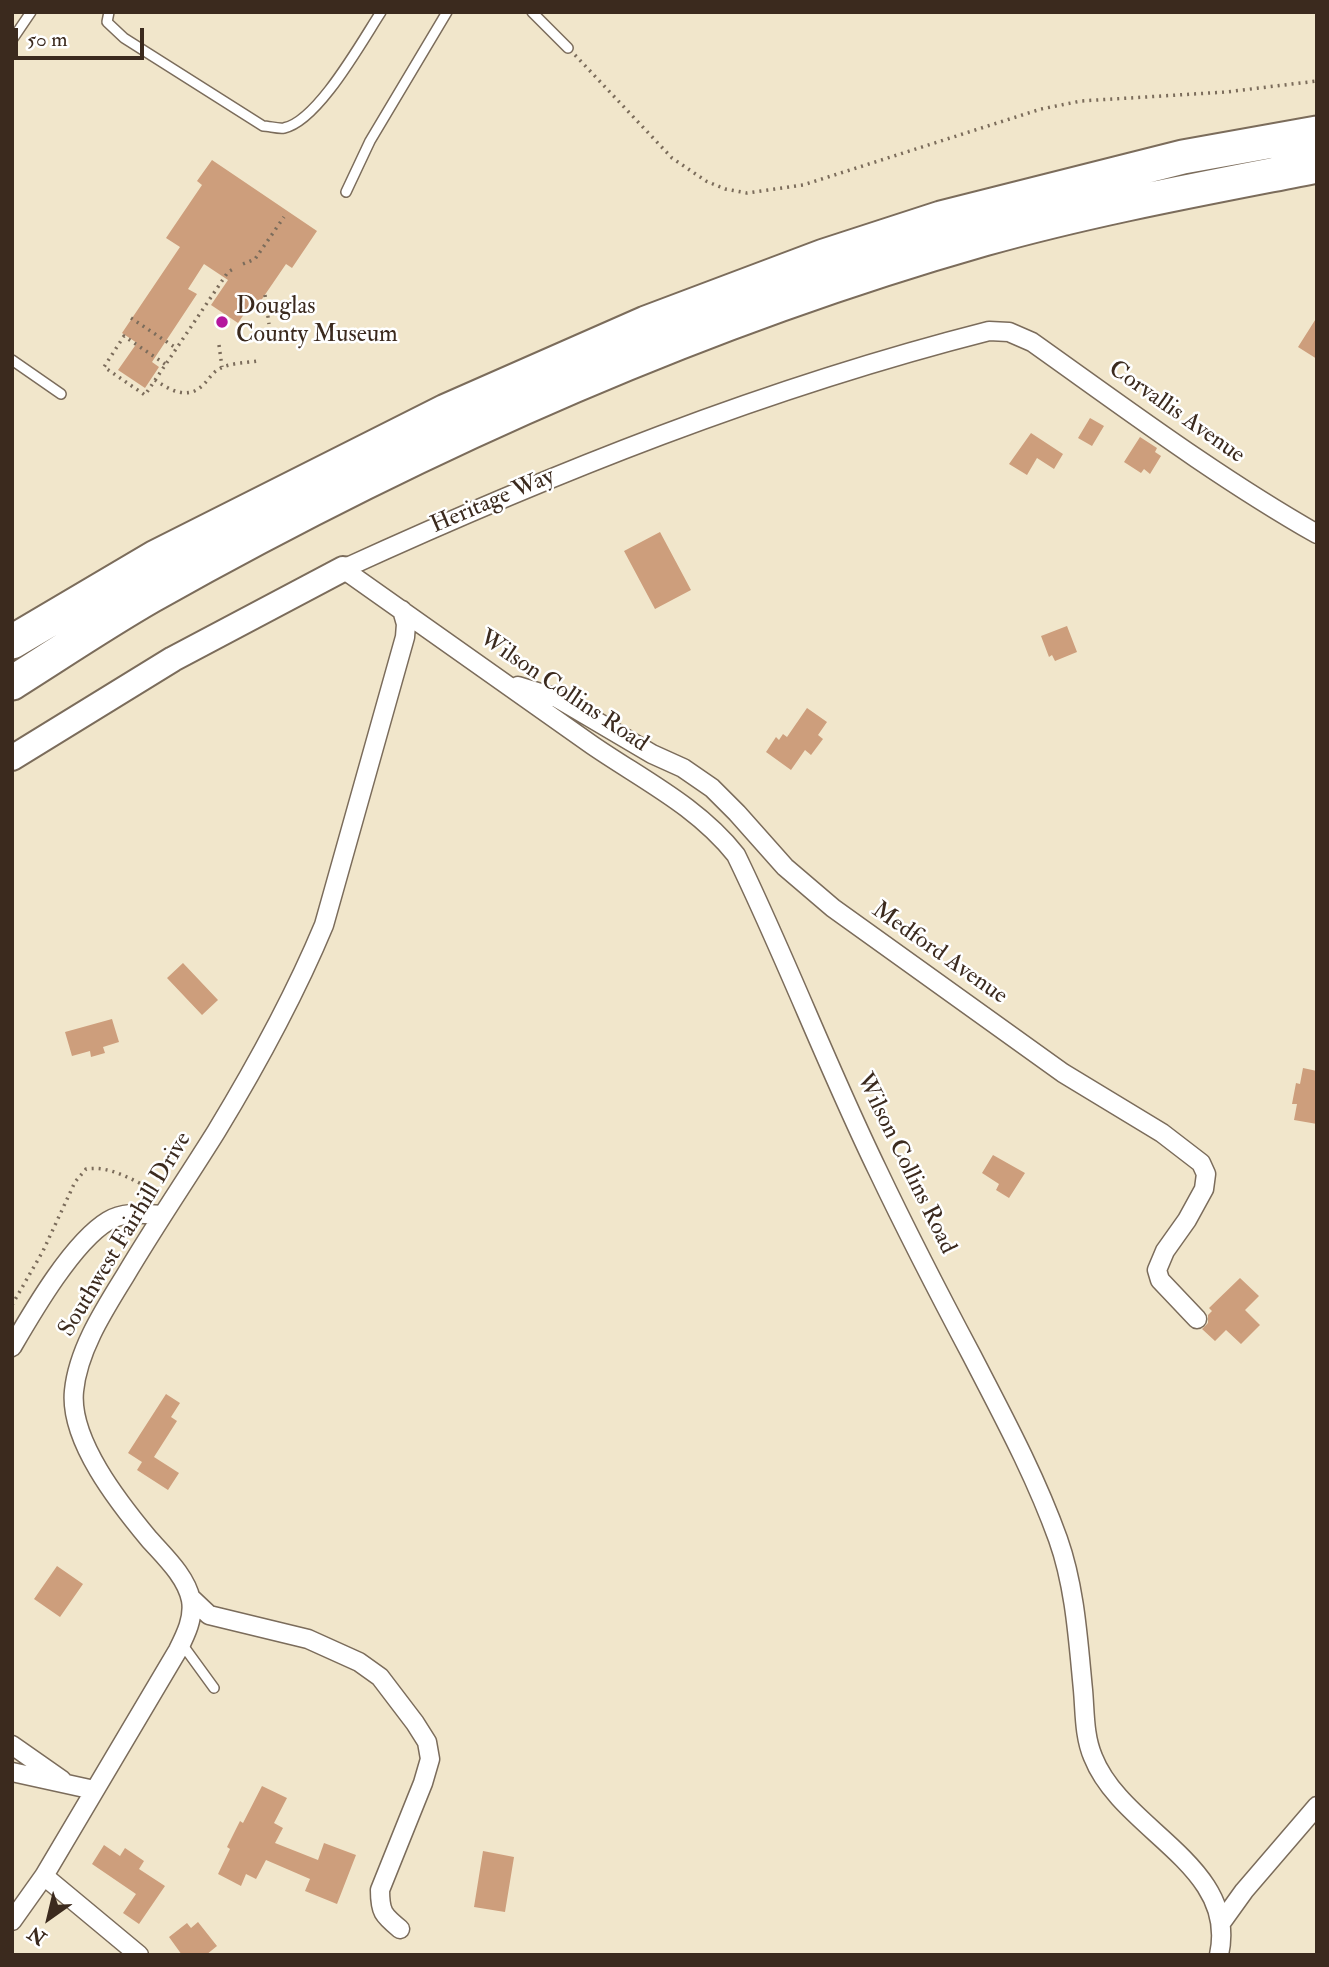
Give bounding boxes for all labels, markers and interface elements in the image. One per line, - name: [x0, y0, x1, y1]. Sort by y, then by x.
- scale bar: [18, 14, 147, 58]
- text: 50 m: [27, 26, 68, 53]
- place label: Douglas County Museum: [236, 294, 398, 350]
- marker: Douglas County Museum: [214, 314, 230, 330]
- street label: Corvallis Avenue: [1102, 355, 1250, 471]
- street label: Heritage Way: [427, 463, 559, 541]
- street label: Wilson Collins Road: [473, 625, 653, 759]
- street label: Medford Avenue: [866, 897, 1012, 1011]
- street label: Wilson Collins Road: [849, 1069, 961, 1259]
- street label: Southwest Fairhill Drive: [53, 1127, 199, 1343]
- north arrow: [14, 1883, 84, 1953]
- text: N: [23, 1921, 51, 1950]

